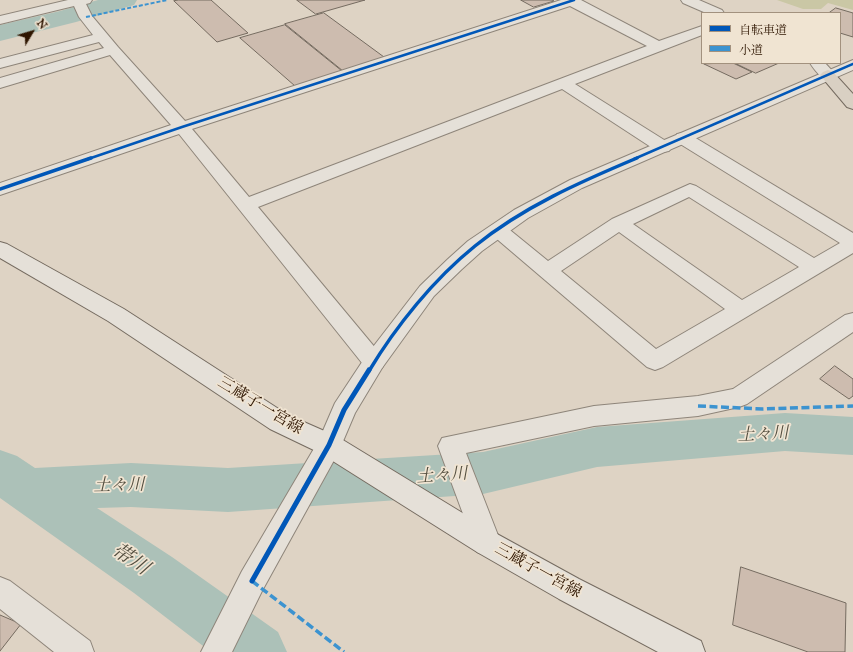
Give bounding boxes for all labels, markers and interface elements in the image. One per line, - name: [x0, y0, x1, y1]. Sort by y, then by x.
- north arrow: [12, 12, 52, 52]
- legend: [701, 12, 841, 64]
- text: N: [34, 17, 50, 32]
- text: 自転車道: [739, 23, 787, 37]
- text: 小道: [739, 43, 763, 57]
- street label: 三蔵子一宮線: [214, 373, 306, 439]
- water label: 土々川: [737, 423, 789, 447]
- water label: 土々川: [416, 464, 468, 488]
- water label: 土々川: [93, 475, 145, 497]
- water label: 帯川: [107, 539, 153, 581]
- street label: 三蔵子一宮線: [491, 539, 585, 603]

